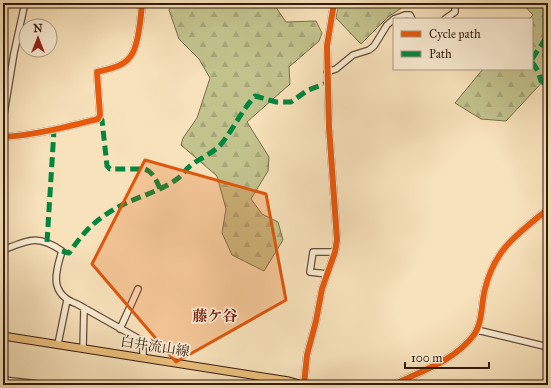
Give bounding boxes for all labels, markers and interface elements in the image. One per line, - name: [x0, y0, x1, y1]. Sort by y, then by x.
- north arrow: [18, 18, 58, 58]
- legend: [393, 18, 533, 70]
- text: N: [33, 22, 43, 35]
- text: Cycle path: [429, 27, 481, 41]
- text: Path: [429, 47, 452, 61]
- district label: 藤ケ谷: [192, 307, 238, 325]
- street label: 白井流山線: [119, 333, 191, 360]
- scale bar: [405, 344, 489, 370]
- text: 100 m: [411, 351, 442, 365]

